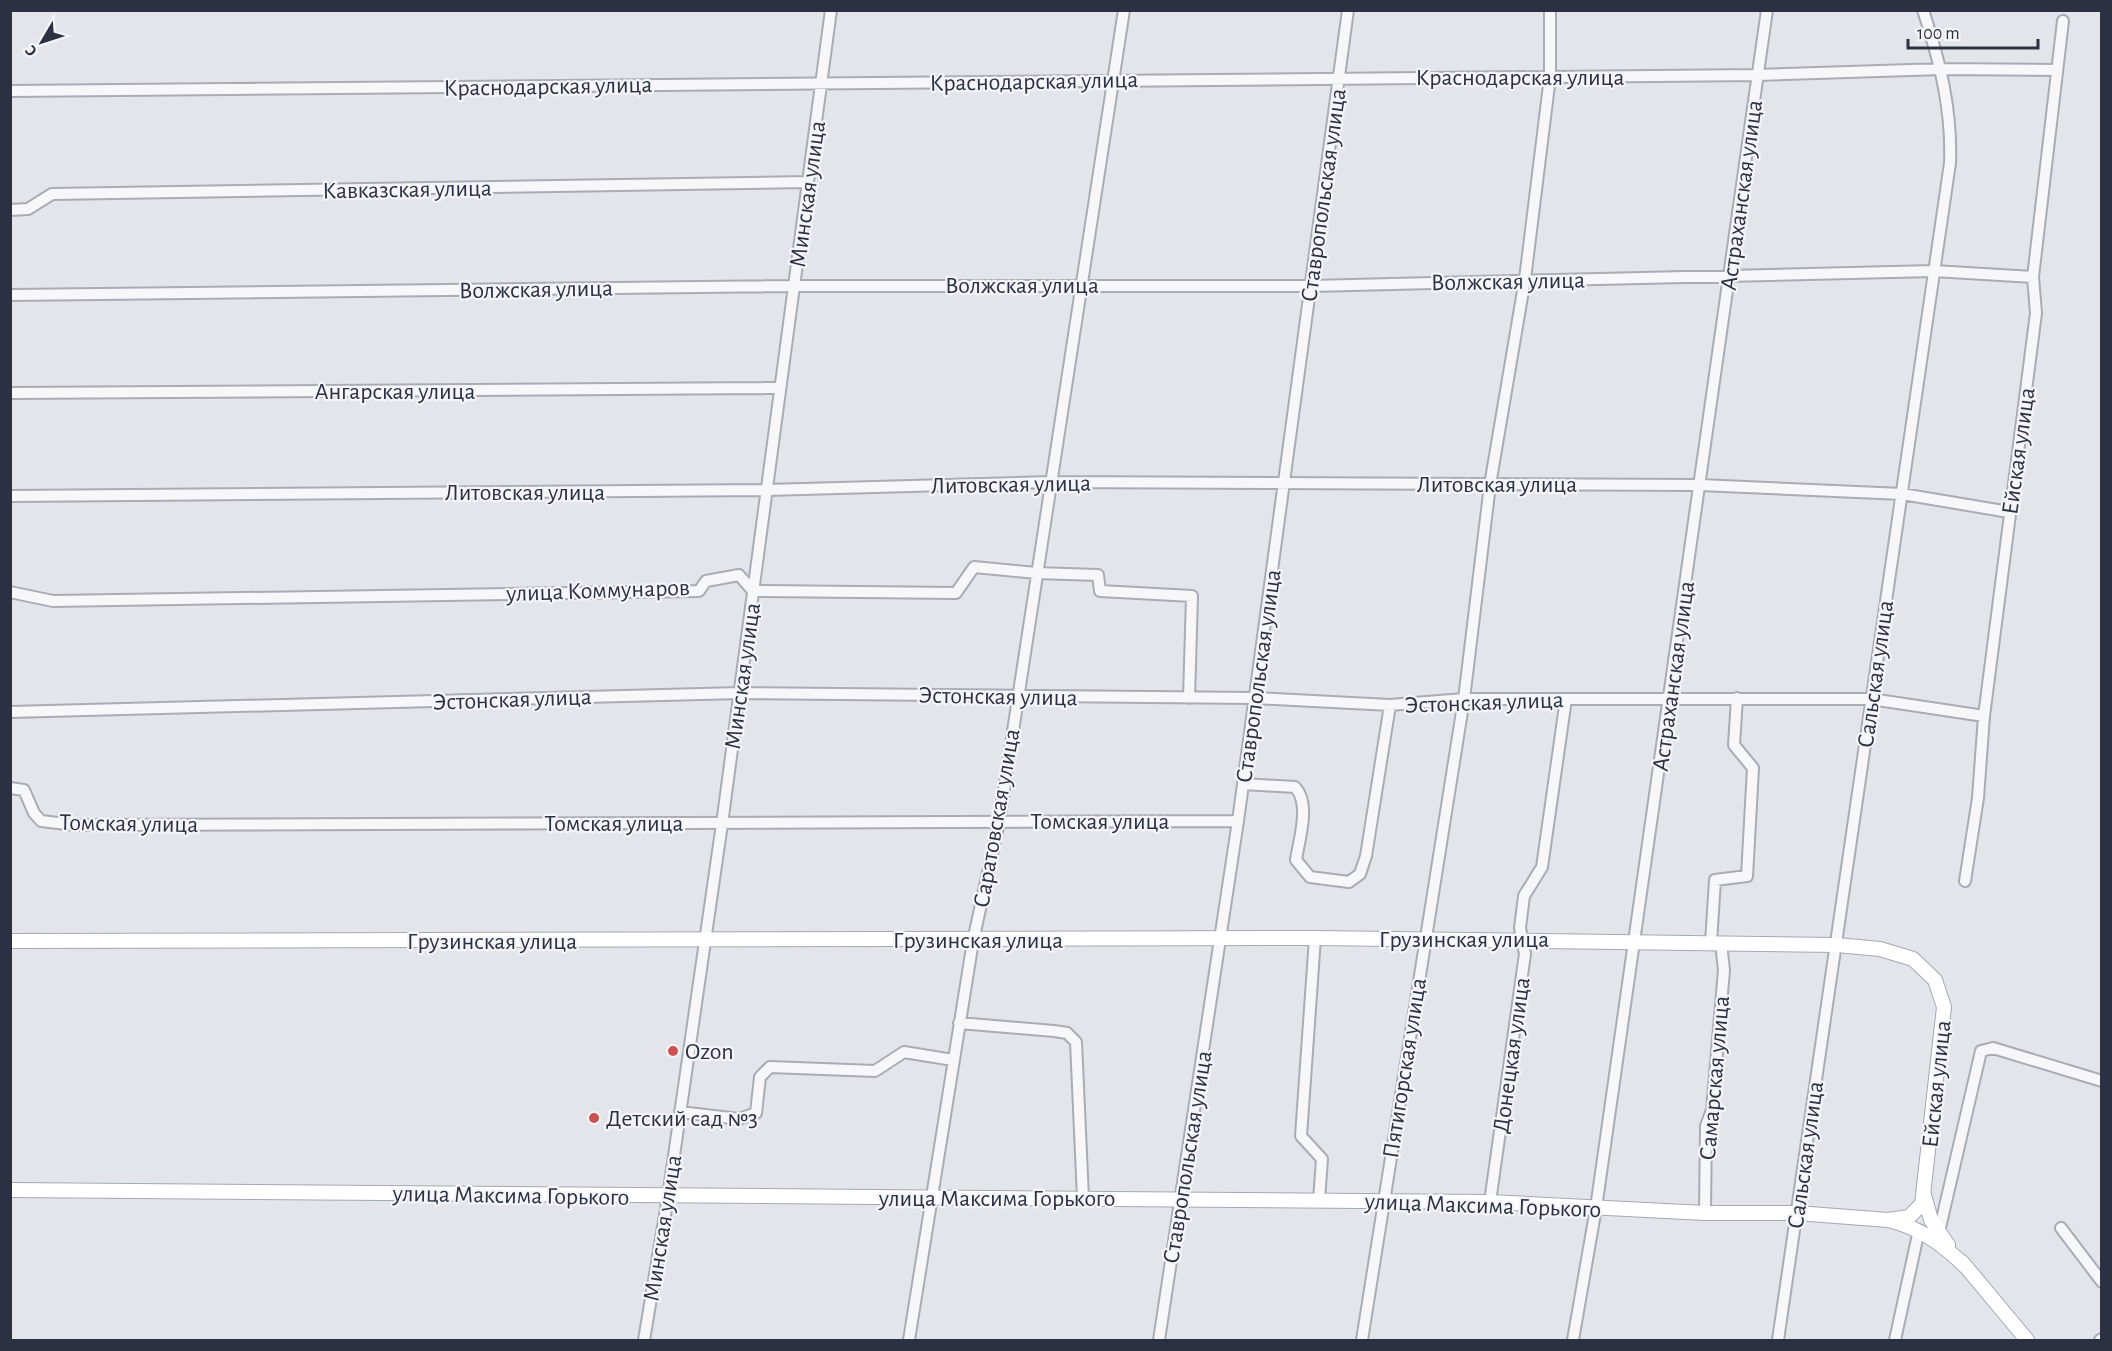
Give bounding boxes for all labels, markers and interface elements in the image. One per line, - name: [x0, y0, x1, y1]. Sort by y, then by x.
- north arrow: [12, 12, 72, 72]
- scale bar: [1908, 12, 2038, 50]
- text: 100 m: [1917, 25, 1960, 43]
- text: С: [22, 42, 40, 59]
- street label: Краснодарская улица: [1416, 66, 1624, 90]
- street label: Краснодарская улица: [929, 68, 1139, 96]
- street label: Краснодарская улица: [443, 73, 653, 101]
- street label: Ставропольская улица: [1297, 87, 1351, 303]
- street label: Астраханская улица: [1717, 98, 1767, 292]
- street label: Минская улица: [786, 119, 830, 269]
- street label: Кавказская улица: [322, 177, 492, 203]
- street label: Волжская улица: [1431, 269, 1585, 295]
- street label: Волжская улица: [945, 274, 1099, 298]
- street label: Волжская улица: [459, 277, 613, 303]
- street label: Ангарская улица: [315, 380, 475, 404]
- street label: Ейская улица: [1998, 386, 2040, 516]
- street label: Литовская улица: [931, 472, 1091, 498]
- street label: Литовская улица: [1417, 473, 1577, 497]
- street label: Литовская улица: [445, 481, 605, 505]
- street label: Ставропольская улица: [1232, 568, 1286, 784]
- street label: улица Коммунаров: [505, 576, 690, 606]
- street label: Астраханская улица: [1649, 579, 1699, 773]
- street label: Сальская улица: [1854, 599, 1898, 749]
- street label: Минская улица: [721, 601, 765, 751]
- street label: Эстонская улица: [918, 684, 1078, 710]
- street label: Эстонская улица: [432, 685, 592, 715]
- street label: Эстонская улица: [1404, 688, 1564, 718]
- street label: Саратовская улица: [969, 727, 1025, 910]
- street label: Томская улица: [1031, 810, 1169, 834]
- street label: Томская улица: [59, 811, 199, 837]
- street label: Томская улица: [545, 812, 683, 836]
- street label: Грузинская улица: [1379, 928, 1549, 952]
- street label: Грузинская улица: [893, 929, 1063, 953]
- street label: Грузинская улица: [407, 930, 577, 954]
- street label: Пятигорская улица: [1379, 976, 1431, 1160]
- street label: Донецкая улица: [1489, 976, 1535, 1135]
- street label: Самарская улица: [1696, 995, 1734, 1161]
- street label: Ейская улица: [1918, 1019, 1956, 1149]
- place label: Ozon: [685, 1040, 734, 1064]
- marker: Ozon: [666, 1044, 680, 1058]
- street label: Ставропольская улица: [1159, 1049, 1217, 1265]
- street label: Сальская улица: [1784, 1080, 1828, 1230]
- place label: Детский сад №3: [606, 1107, 758, 1131]
- marker: Детский сад №3: [587, 1111, 601, 1125]
- street label: Минская улица: [640, 1153, 686, 1303]
- street label: улица Максима Горького: [392, 1182, 629, 1210]
- street label: улица Максима Горького: [878, 1187, 1115, 1211]
- street label: улица Максима Горького: [1363, 1190, 1602, 1222]

